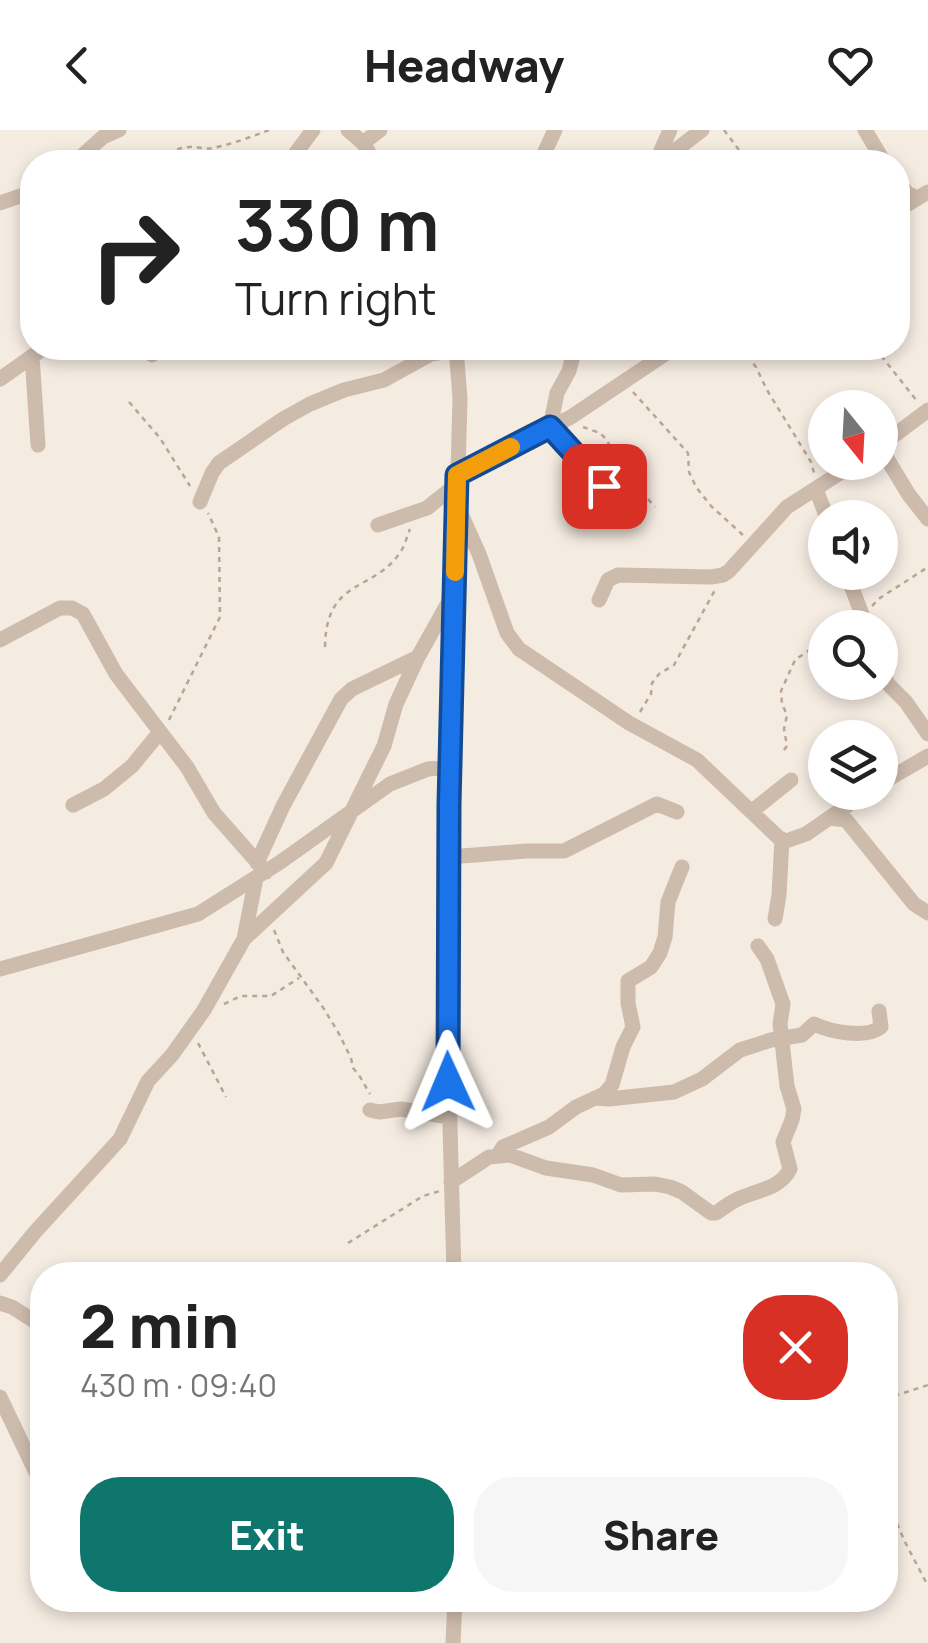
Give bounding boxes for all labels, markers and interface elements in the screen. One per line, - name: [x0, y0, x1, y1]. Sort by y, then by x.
- text: Headway: [364, 34, 564, 96]
- icon: back: [50, 38, 105, 93]
- icon: heart: [823, 38, 878, 93]
- text: 330 m: [235, 176, 439, 272]
- icon: right: [70, 190, 200, 320]
- text: Turn right: [235, 267, 436, 329]
- north arrow: [808, 390, 898, 480]
- map controls: [808, 390, 898, 810]
- pin: [562, 444, 647, 529]
- icon: arrive: [577, 459, 632, 514]
- button: sound: [808, 500, 898, 590]
- button: search: [808, 610, 898, 700]
- button: layers: [808, 720, 898, 810]
- position arrow: [396, 1030, 500, 1134]
- text: 2 min: [80, 1284, 239, 1366]
- button: close: [743, 1295, 848, 1400]
- text: 430 m · 09:40: [80, 1363, 277, 1407]
- button: Exit: [80, 1477, 454, 1592]
- button: Share: [474, 1477, 848, 1592]

